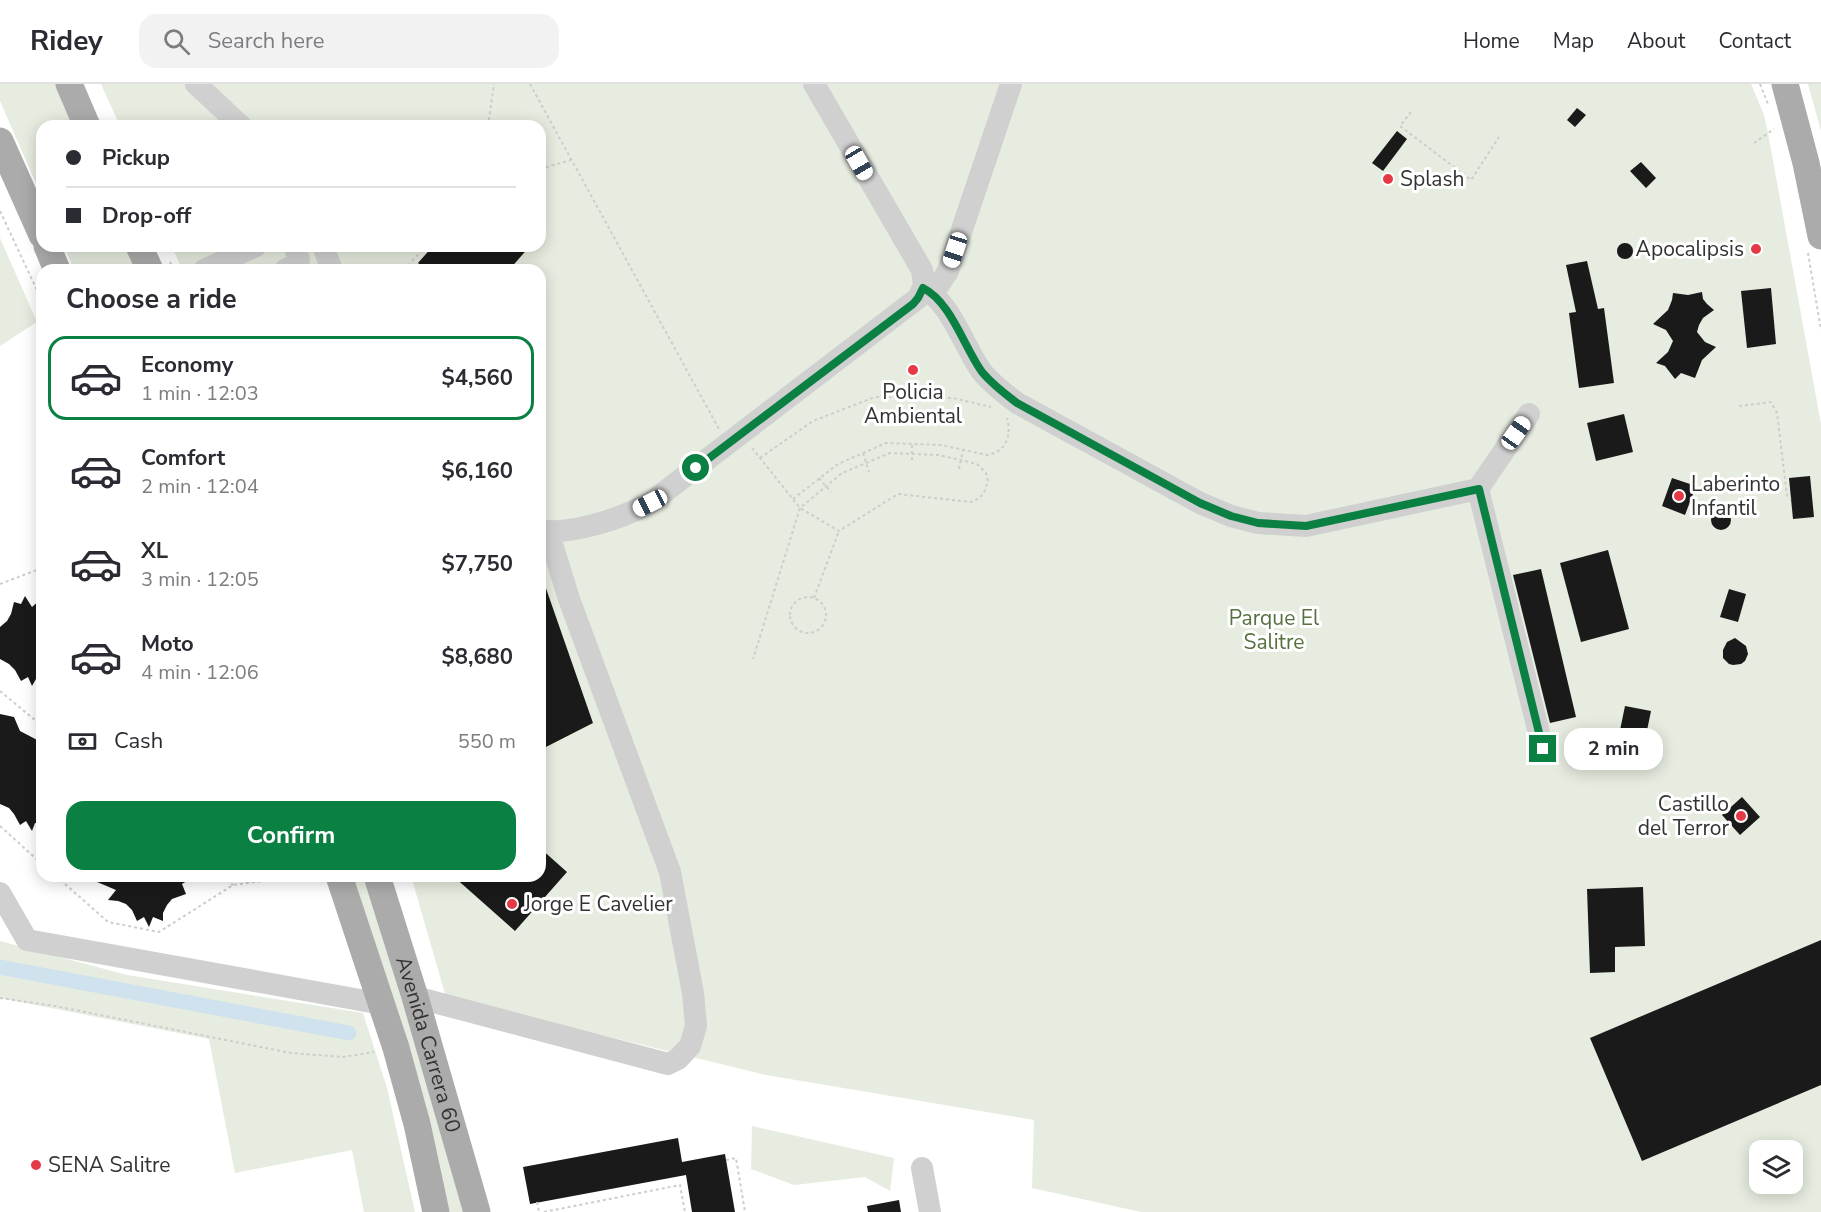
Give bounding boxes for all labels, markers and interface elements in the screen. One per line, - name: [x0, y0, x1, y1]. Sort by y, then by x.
- search box: [139, 14, 559, 68]
- text: Ridey: [30, 22, 103, 60]
- icon: search: [160, 25, 193, 58]
- text: Search here: [208, 26, 324, 56]
- text: Home: [1463, 27, 1520, 55]
- text: Map: [1553, 27, 1594, 55]
- text: About: [1627, 27, 1685, 55]
- text: Contact: [1718, 27, 1791, 55]
- text: Pickup: [102, 143, 170, 173]
- car: [842, 143, 876, 183]
- place label: Splash: [1400, 165, 1465, 193]
- marker: Splash: [1381, 172, 1395, 186]
- text: Drop-off: [102, 201, 191, 231]
- car: [941, 230, 969, 270]
- place label: Apocalipsis: [1636, 235, 1744, 263]
- marker: Apocalipsis: [1749, 242, 1763, 256]
- text: Choose a ride: [66, 281, 237, 318]
- text: Economy: [141, 350, 233, 380]
- icon: car: [69, 351, 123, 405]
- text: $4,560: [442, 363, 513, 393]
- marker: Policia Ambiental: [906, 363, 920, 377]
- place label: Policia Ambiental: [864, 378, 963, 430]
- text: 1 min · 12:03: [141, 380, 259, 407]
- car: [1498, 413, 1534, 453]
- text: Comfort: [141, 443, 225, 473]
- icon: car: [69, 444, 123, 498]
- route start: [682, 454, 709, 481]
- text: $6,160: [442, 456, 513, 486]
- place label: Laberinto Infantil: [1691, 470, 1780, 522]
- text: 2 min · 12:04: [141, 473, 259, 500]
- car: [630, 487, 670, 519]
- marker: Laberinto Infantil: [1672, 489, 1686, 503]
- text: XL: [141, 536, 168, 566]
- icon: car: [69, 537, 123, 591]
- text: $7,750: [442, 549, 513, 579]
- text: 3 min · 12:05: [141, 566, 259, 593]
- park label: Parque El Salitre: [1229, 604, 1320, 656]
- text: Moto: [141, 629, 194, 659]
- icon: car: [69, 630, 123, 684]
- text: $8,680: [442, 642, 513, 672]
- text: 4 min · 12:06: [141, 659, 259, 686]
- icon: cash: [66, 725, 99, 758]
- text: Cash: [114, 726, 163, 756]
- text: 550 m: [458, 728, 516, 755]
- callout: 2 min: [1564, 728, 1663, 770]
- route end: [1529, 735, 1556, 762]
- text: 2 min: [1588, 735, 1639, 762]
- place label: Castillo del Terror: [1638, 790, 1729, 842]
- button: Confirm: [66, 801, 516, 870]
- marker: Castillo del Terror: [1734, 809, 1748, 823]
- place label: Jorge E Cavelier: [523, 890, 673, 918]
- marker: Jorge E Cavelier: [505, 897, 519, 911]
- street label: Avenida Carrera 60: [389, 953, 467, 1136]
- map controls: [1749, 1140, 1803, 1194]
- button: layers: [1749, 1140, 1803, 1194]
- place label: SENA Salitre: [48, 1151, 170, 1179]
- marker: SENA Salitre: [29, 1158, 43, 1172]

